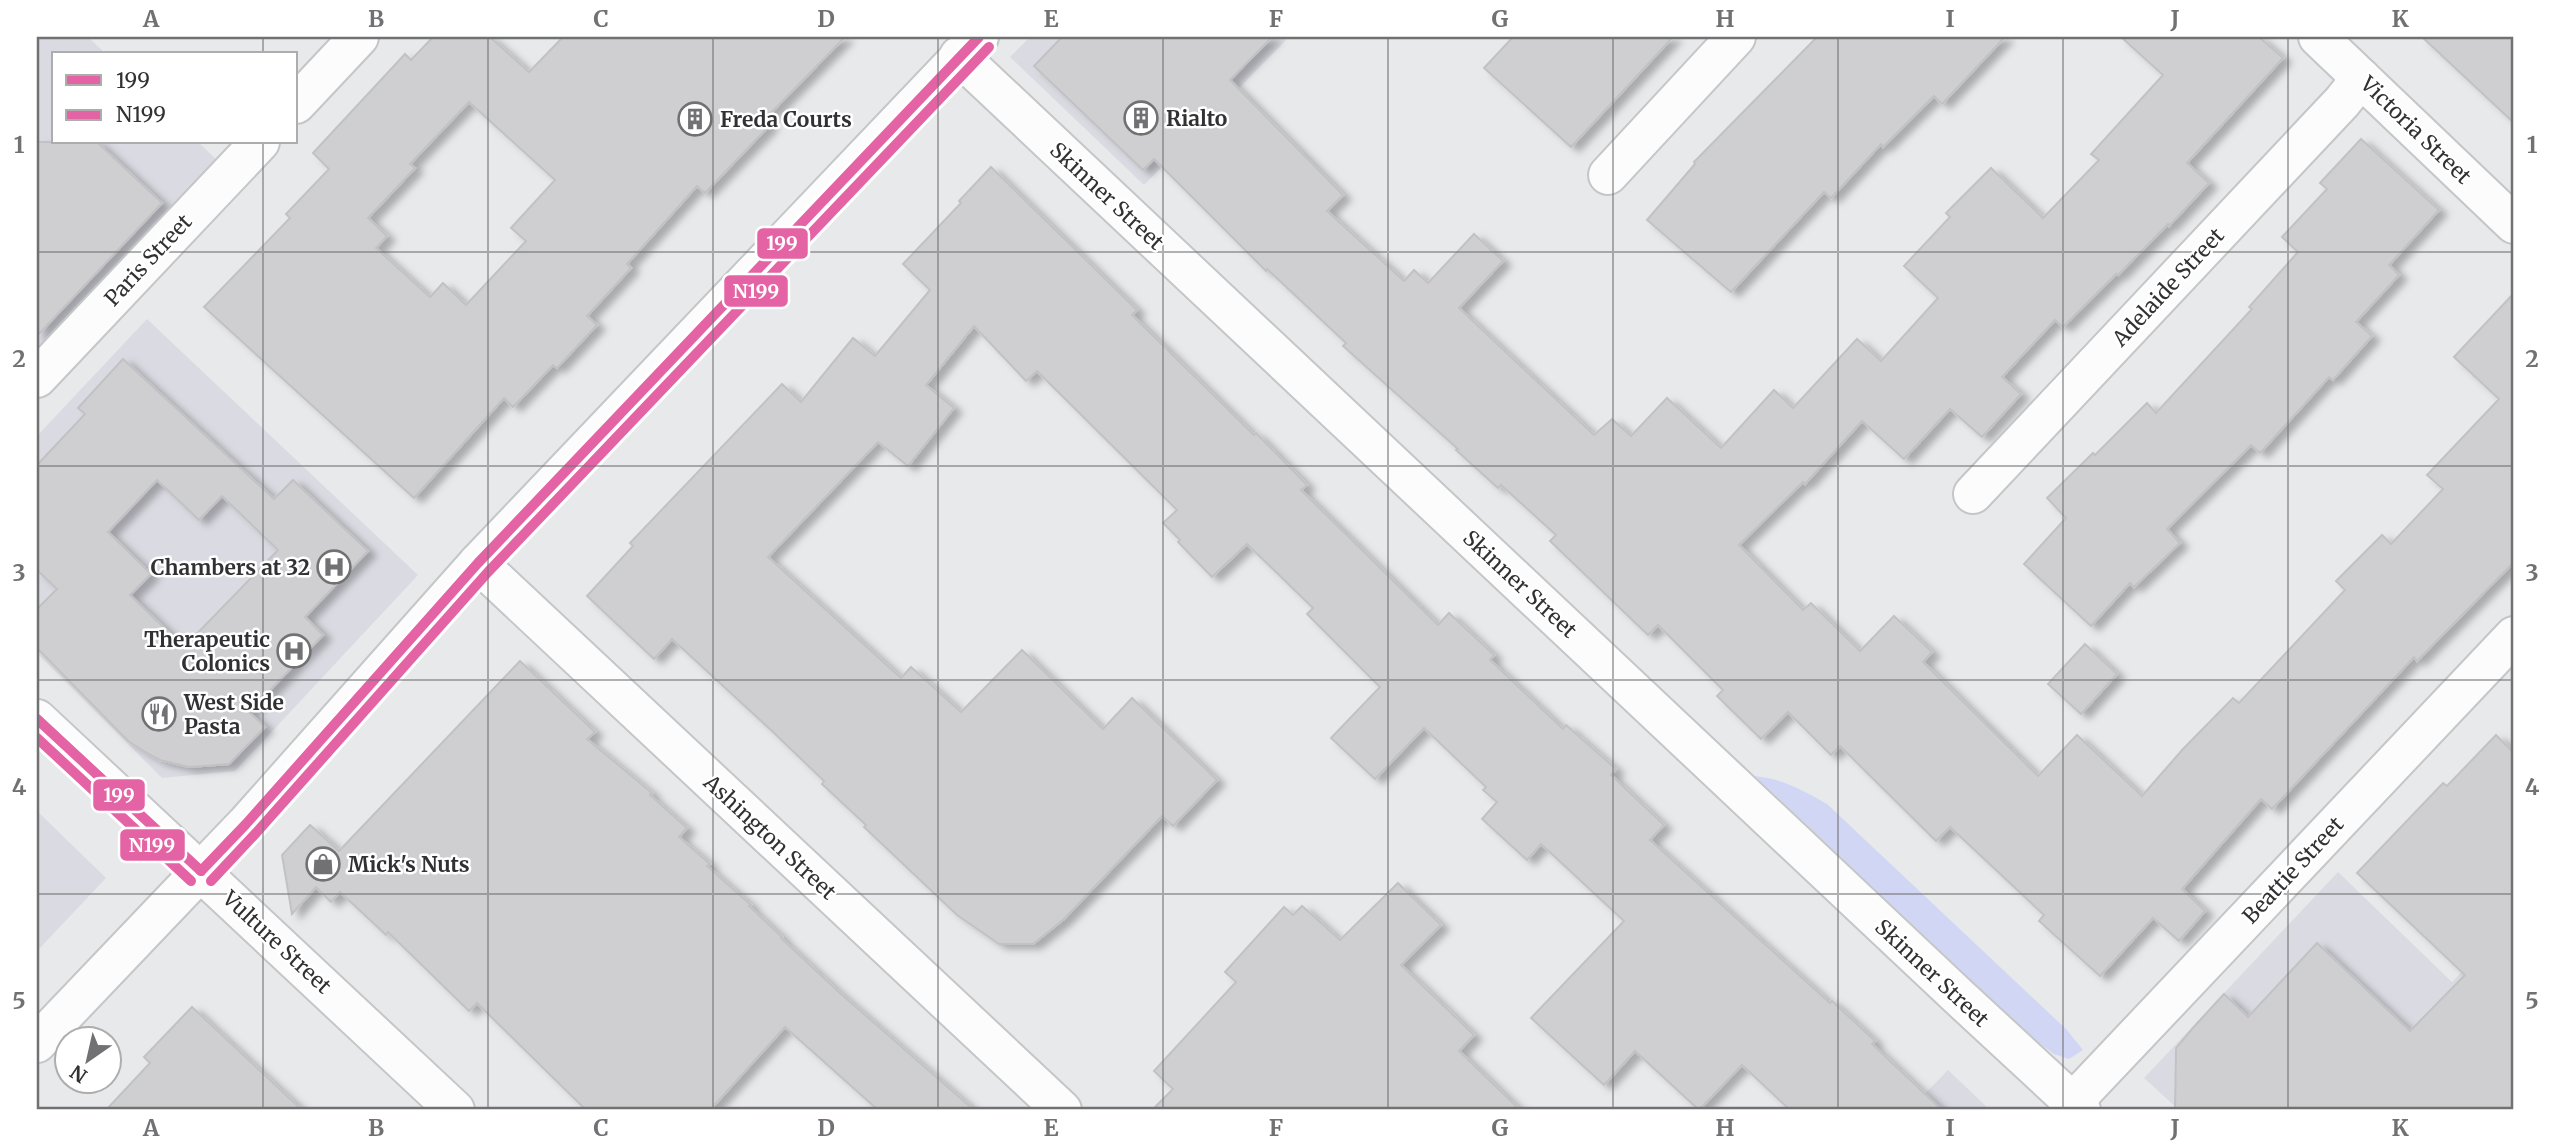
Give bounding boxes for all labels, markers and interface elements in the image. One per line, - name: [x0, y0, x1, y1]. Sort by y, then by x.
- text: A: [142, 4, 160, 33]
- text: B: [368, 4, 384, 33]
- text: C: [593, 4, 609, 33]
- text: D: [817, 4, 835, 33]
- text: E: [1043, 4, 1059, 33]
- text: F: [1269, 4, 1283, 33]
- text: G: [1492, 4, 1509, 33]
- text: H: [1716, 4, 1735, 33]
- text: I: [1945, 4, 1955, 33]
- text: J: [2169, 4, 2180, 33]
- text: K: [2391, 4, 2409, 33]
- legend: [52, 52, 298, 144]
- text: 199: [116, 67, 150, 94]
- street label: Victoria Street: [2354, 70, 2477, 190]
- building icon: Rialto: [1122, 99, 1160, 137]
- building icon: Freda Courts: [676, 100, 714, 138]
- text: N199: [116, 101, 166, 128]
- place label: Rialto: [1166, 105, 1227, 132]
- place label: Freda Courts: [720, 106, 852, 133]
- text: 1: [14, 130, 25, 159]
- text: 1: [2527, 130, 2538, 159]
- street label: Skinner Street: [1044, 136, 1170, 256]
- street label: Paris Street: [99, 208, 197, 312]
- street label: Adelaide Street: [2106, 222, 2230, 352]
- line badge: 199: [756, 227, 809, 260]
- text: 199: [766, 231, 798, 255]
- line badge: N199: [723, 274, 789, 308]
- text: N199: [733, 279, 779, 303]
- text: 2: [12, 344, 26, 373]
- text: 2: [2525, 344, 2539, 373]
- street label: Skinner Street: [1457, 524, 1583, 644]
- hospital icon: Chambers at 32: [315, 548, 353, 586]
- place label: Chambers at 32: [151, 554, 310, 581]
- text: 3: [12, 558, 26, 587]
- text: 3: [2525, 558, 2539, 587]
- place label: Therapeutic Colonics: [144, 626, 270, 677]
- hospital icon: Therapeutic Colonics: [275, 632, 313, 670]
- place label: West Side Pasta: [183, 689, 284, 740]
- restaurant icon: West Side Pasta: [140, 695, 178, 733]
- street label: Ashington Street: [698, 768, 842, 905]
- text: 4: [12, 772, 27, 801]
- text: 4: [2525, 772, 2540, 801]
- line badge: 199: [92, 778, 146, 812]
- text: 199: [103, 783, 135, 807]
- street label: Beattie Street: [2237, 811, 2349, 929]
- line badge: N199: [119, 828, 186, 862]
- text: N199: [129, 833, 175, 857]
- shop icon: Mick's Nuts: [304, 845, 342, 883]
- place label: Mick's Nuts: [348, 851, 470, 878]
- street label: Vulture Street: [216, 884, 337, 999]
- street label: Skinner Street: [1869, 913, 1995, 1033]
- text: 5: [12, 986, 26, 1015]
- text: 5: [2525, 986, 2539, 1015]
- north arrow: [52, 1024, 122, 1094]
- text: N: [66, 1060, 91, 1088]
- text: A: [142, 1113, 160, 1142]
- text: B: [368, 1113, 384, 1142]
- text: C: [593, 1113, 609, 1142]
- text: D: [817, 1113, 835, 1142]
- text: E: [1043, 1113, 1059, 1142]
- text: F: [1269, 1113, 1283, 1142]
- text: G: [1492, 1113, 1509, 1142]
- text: H: [1716, 1113, 1735, 1142]
- text: I: [1945, 1113, 1955, 1142]
- text: J: [2169, 1113, 2180, 1142]
- text: K: [2391, 1113, 2409, 1142]

